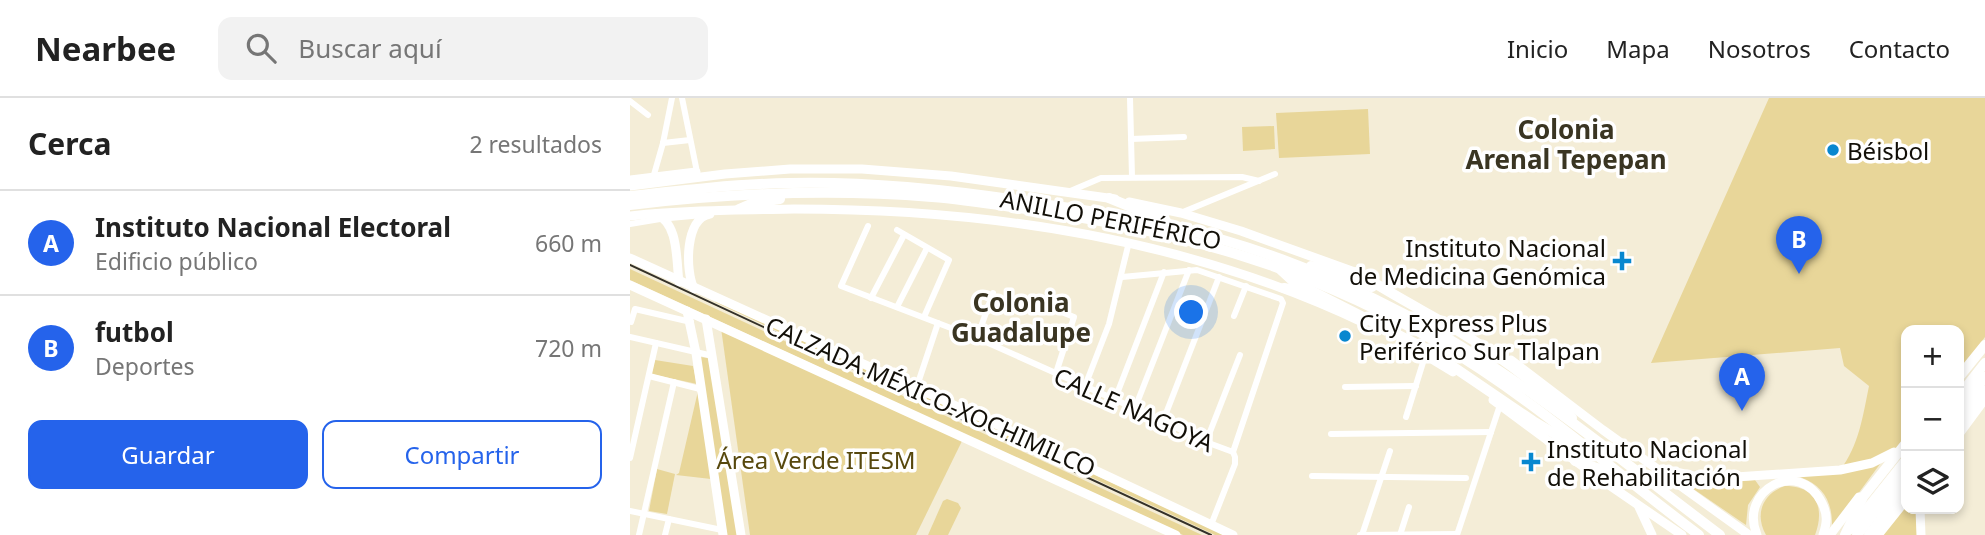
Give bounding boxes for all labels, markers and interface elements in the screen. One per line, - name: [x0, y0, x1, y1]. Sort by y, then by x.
- search box: [218, 17, 708, 80]
- text: Nearbee: [35, 26, 176, 71]
- icon: search: [242, 29, 280, 67]
- text: Buscar aquí: [298, 30, 442, 66]
- text: Inicio: [1507, 32, 1568, 65]
- text: Mapa: [1606, 32, 1670, 65]
- text: Nosotros: [1708, 32, 1811, 65]
- text: Contacto: [1849, 32, 1950, 65]
- district label: Colonia Arenal Tepepan: [1465, 111, 1667, 177]
- text: Cerca: [28, 123, 111, 164]
- text: 2 resultados: [469, 128, 602, 160]
- place label: Béisbol: [1847, 134, 1929, 167]
- marker: Béisbol: [1825, 142, 1841, 158]
- street label: ANILLO PERIFÉRICO: [998, 181, 1224, 257]
- text: Instituto Nacional Electoral: [95, 209, 451, 245]
- pin: B: [1776, 216, 1822, 274]
- text: A: [43, 227, 59, 259]
- text: 660 m: [535, 227, 602, 259]
- place label: Instituto Nacional de Medicina Genómica: [1349, 231, 1606, 292]
- text: Edificio público: [95, 245, 258, 277]
- marker: Instituto Nacional de Medicina Genómica: [1612, 251, 1632, 271]
- district label: Colonia Guadalupe: [951, 284, 1091, 350]
- your location: [1174, 295, 1208, 329]
- place label: City Express Plus Periférico Sur Tlalpan: [1359, 306, 1600, 367]
- street label: CALZADA MÉXICO-XOCHIMILCO: [761, 308, 1101, 484]
- text: futbol: [95, 314, 174, 350]
- map controls: [1901, 325, 1964, 514]
- button: +: [1901, 325, 1964, 388]
- marker: City Express Plus Periférico Sur Tlalpan: [1337, 328, 1353, 344]
- text: B: [43, 332, 59, 364]
- text: 720 m: [535, 332, 602, 364]
- text: Deportes: [95, 350, 195, 382]
- pin: A: [1719, 353, 1765, 411]
- street label: CALLE NAGOYA: [1049, 359, 1220, 459]
- button: −: [1901, 388, 1964, 451]
- button: Guardar: [28, 420, 308, 489]
- button: Compartir: [322, 420, 602, 489]
- place label: Instituto Nacional de Rehabilitación: [1547, 432, 1748, 493]
- park label: Área Verde ITESM: [716, 443, 916, 476]
- button: layers: [1901, 451, 1964, 514]
- marker: Instituto Nacional de Rehabilitación: [1521, 452, 1541, 472]

